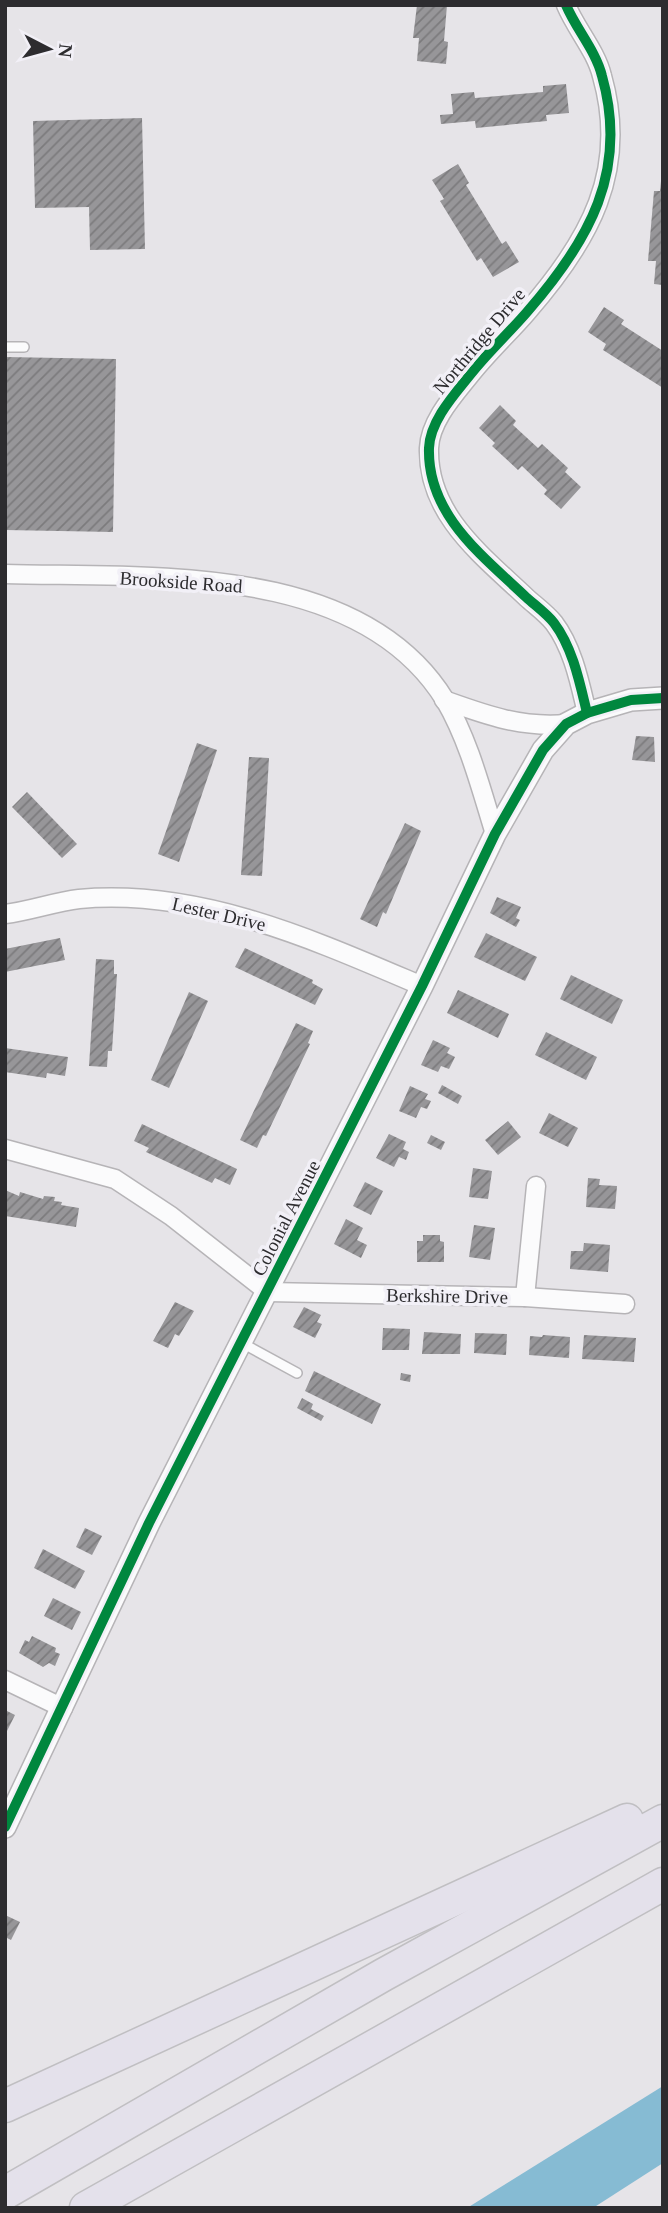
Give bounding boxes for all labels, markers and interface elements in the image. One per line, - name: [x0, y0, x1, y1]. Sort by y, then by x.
- north arrow: [14, 14, 84, 84]
- text: N: [54, 43, 77, 59]
- street label: Northridge Drive: [429, 284, 529, 398]
- street label: Brookside Road: [119, 567, 244, 597]
- street label: Lester Drive: [170, 893, 268, 935]
- street label: Colonial Avenue: [248, 1157, 324, 1279]
- street label: Berkshire Drive: [386, 1284, 508, 1308]

